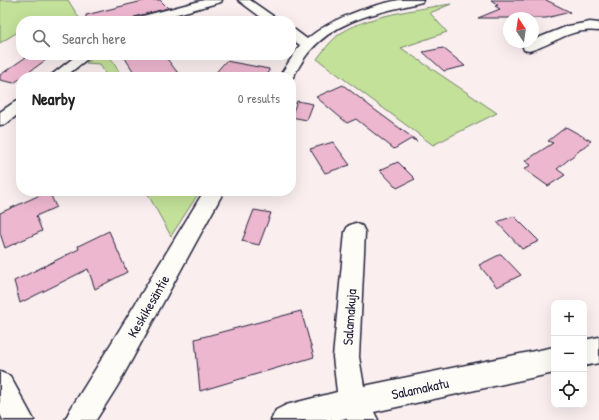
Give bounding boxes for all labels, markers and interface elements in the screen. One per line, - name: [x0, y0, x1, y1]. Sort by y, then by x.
- north arrow: [503, 12, 539, 48]
- search box: [16, 16, 296, 60]
- icon: search: [30, 27, 52, 49]
- text: Search here: [62, 28, 126, 49]
- text: Nearby: [32, 87, 75, 110]
- text: 0 results: [238, 89, 280, 107]
- street label: Keskikesäntie: [122, 271, 174, 341]
- street label: Salamakuja: [338, 288, 361, 346]
- map controls: [551, 300, 587, 408]
- button: +: [551, 300, 587, 336]
- button: −: [551, 336, 587, 372]
- button: locate: [551, 372, 587, 408]
- street label: Salamakatu: [390, 373, 451, 403]

